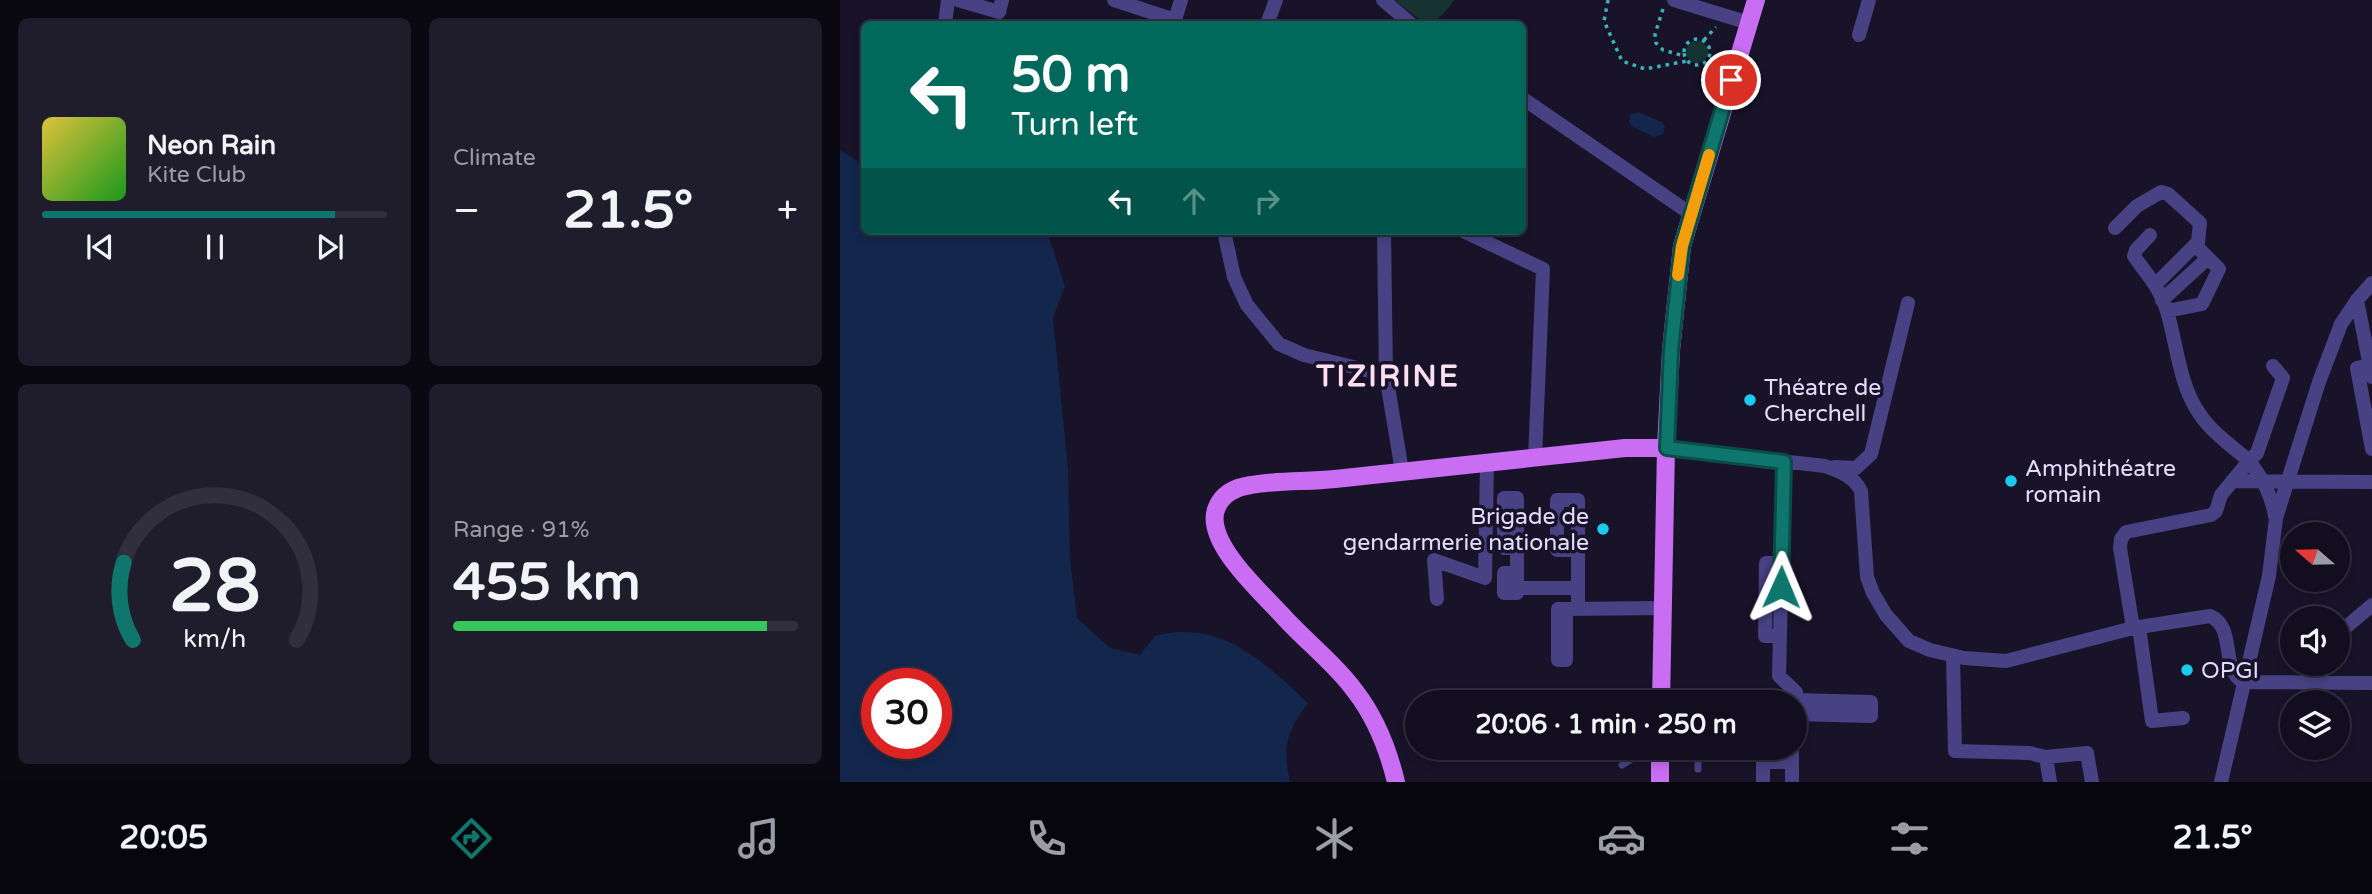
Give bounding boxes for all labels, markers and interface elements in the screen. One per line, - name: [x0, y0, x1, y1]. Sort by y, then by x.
- text: 50 m: [1011, 46, 1130, 105]
- icon: left: [896, 49, 987, 140]
- pin: [1701, 50, 1761, 110]
- icon: arrive: [1712, 61, 1750, 99]
- text: Turn left: [1011, 106, 1138, 144]
- text: Neon Rain: [147, 130, 276, 161]
- text: Climate: [453, 144, 536, 172]
- text: Kite Club: [147, 161, 246, 189]
- text: 21.5°: [563, 179, 693, 242]
- icon: left: [1102, 182, 1140, 220]
- icon: ahead: [1175, 182, 1213, 220]
- icon: right: [1248, 182, 1286, 220]
- text: −: [453, 188, 480, 234]
- text: +: [777, 188, 798, 234]
- icon: previous: [81, 228, 119, 266]
- icon: pause: [196, 228, 234, 266]
- icon: next: [311, 228, 349, 266]
- district label: TIZIRINE: [1315, 358, 1460, 395]
- place label: Théatre de Cherchell: [1764, 374, 1881, 428]
- marker: Théatre de Cherchell: [1742, 392, 1758, 408]
- place label: Amphithéatre romain: [2025, 455, 2176, 509]
- marker: Amphithéatre romain: [2003, 473, 2019, 489]
- place label: Brigade de gendarmerie nationale: [1343, 503, 1589, 557]
- text: Range · 91%: [453, 516, 589, 544]
- marker: Brigade de gendarmerie nationale: [1595, 521, 1611, 537]
- north arrow: [2280, 522, 2350, 592]
- map controls: [2280, 522, 2350, 760]
- text: 28: [169, 543, 260, 631]
- position arrow: [1744, 550, 1818, 624]
- text: 455 km: [453, 551, 641, 614]
- button: sound: [2280, 606, 2350, 676]
- text: km/h: [183, 624, 246, 654]
- place label: OPGI: [2201, 657, 2259, 685]
- marker: OPGI: [2179, 662, 2195, 678]
- speed limit sign: 30: [861, 668, 952, 759]
- button: layers: [2280, 690, 2350, 760]
- text: 20:06 · 1 min · 250 m: [1475, 709, 1737, 740]
- icon: directions: [447, 814, 496, 863]
- icon: music: [734, 814, 783, 863]
- icon: phone: [1022, 814, 1071, 863]
- icon: climate: [1310, 814, 1359, 863]
- icon: car: [1597, 814, 1646, 863]
- icon: filters: [1885, 814, 1934, 863]
- text: 20:05: [119, 819, 208, 857]
- text: 21.5°: [2173, 819, 2253, 857]

